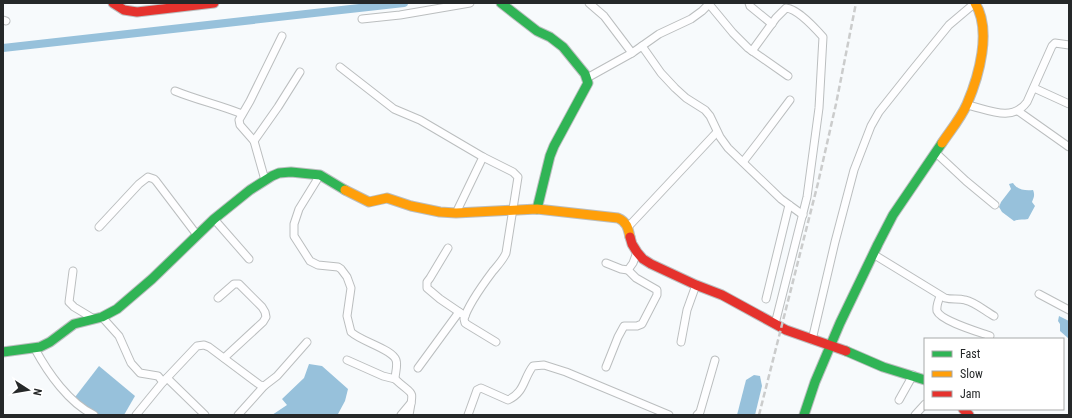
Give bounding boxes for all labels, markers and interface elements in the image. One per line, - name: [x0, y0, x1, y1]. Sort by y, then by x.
- legend: [924, 338, 1064, 410]
- text: Fast: [960, 347, 981, 361]
- text: Slow: [960, 367, 983, 381]
- north arrow: [8, 370, 48, 410]
- text: N: [30, 387, 44, 397]
- text: Jam: [960, 387, 981, 401]

